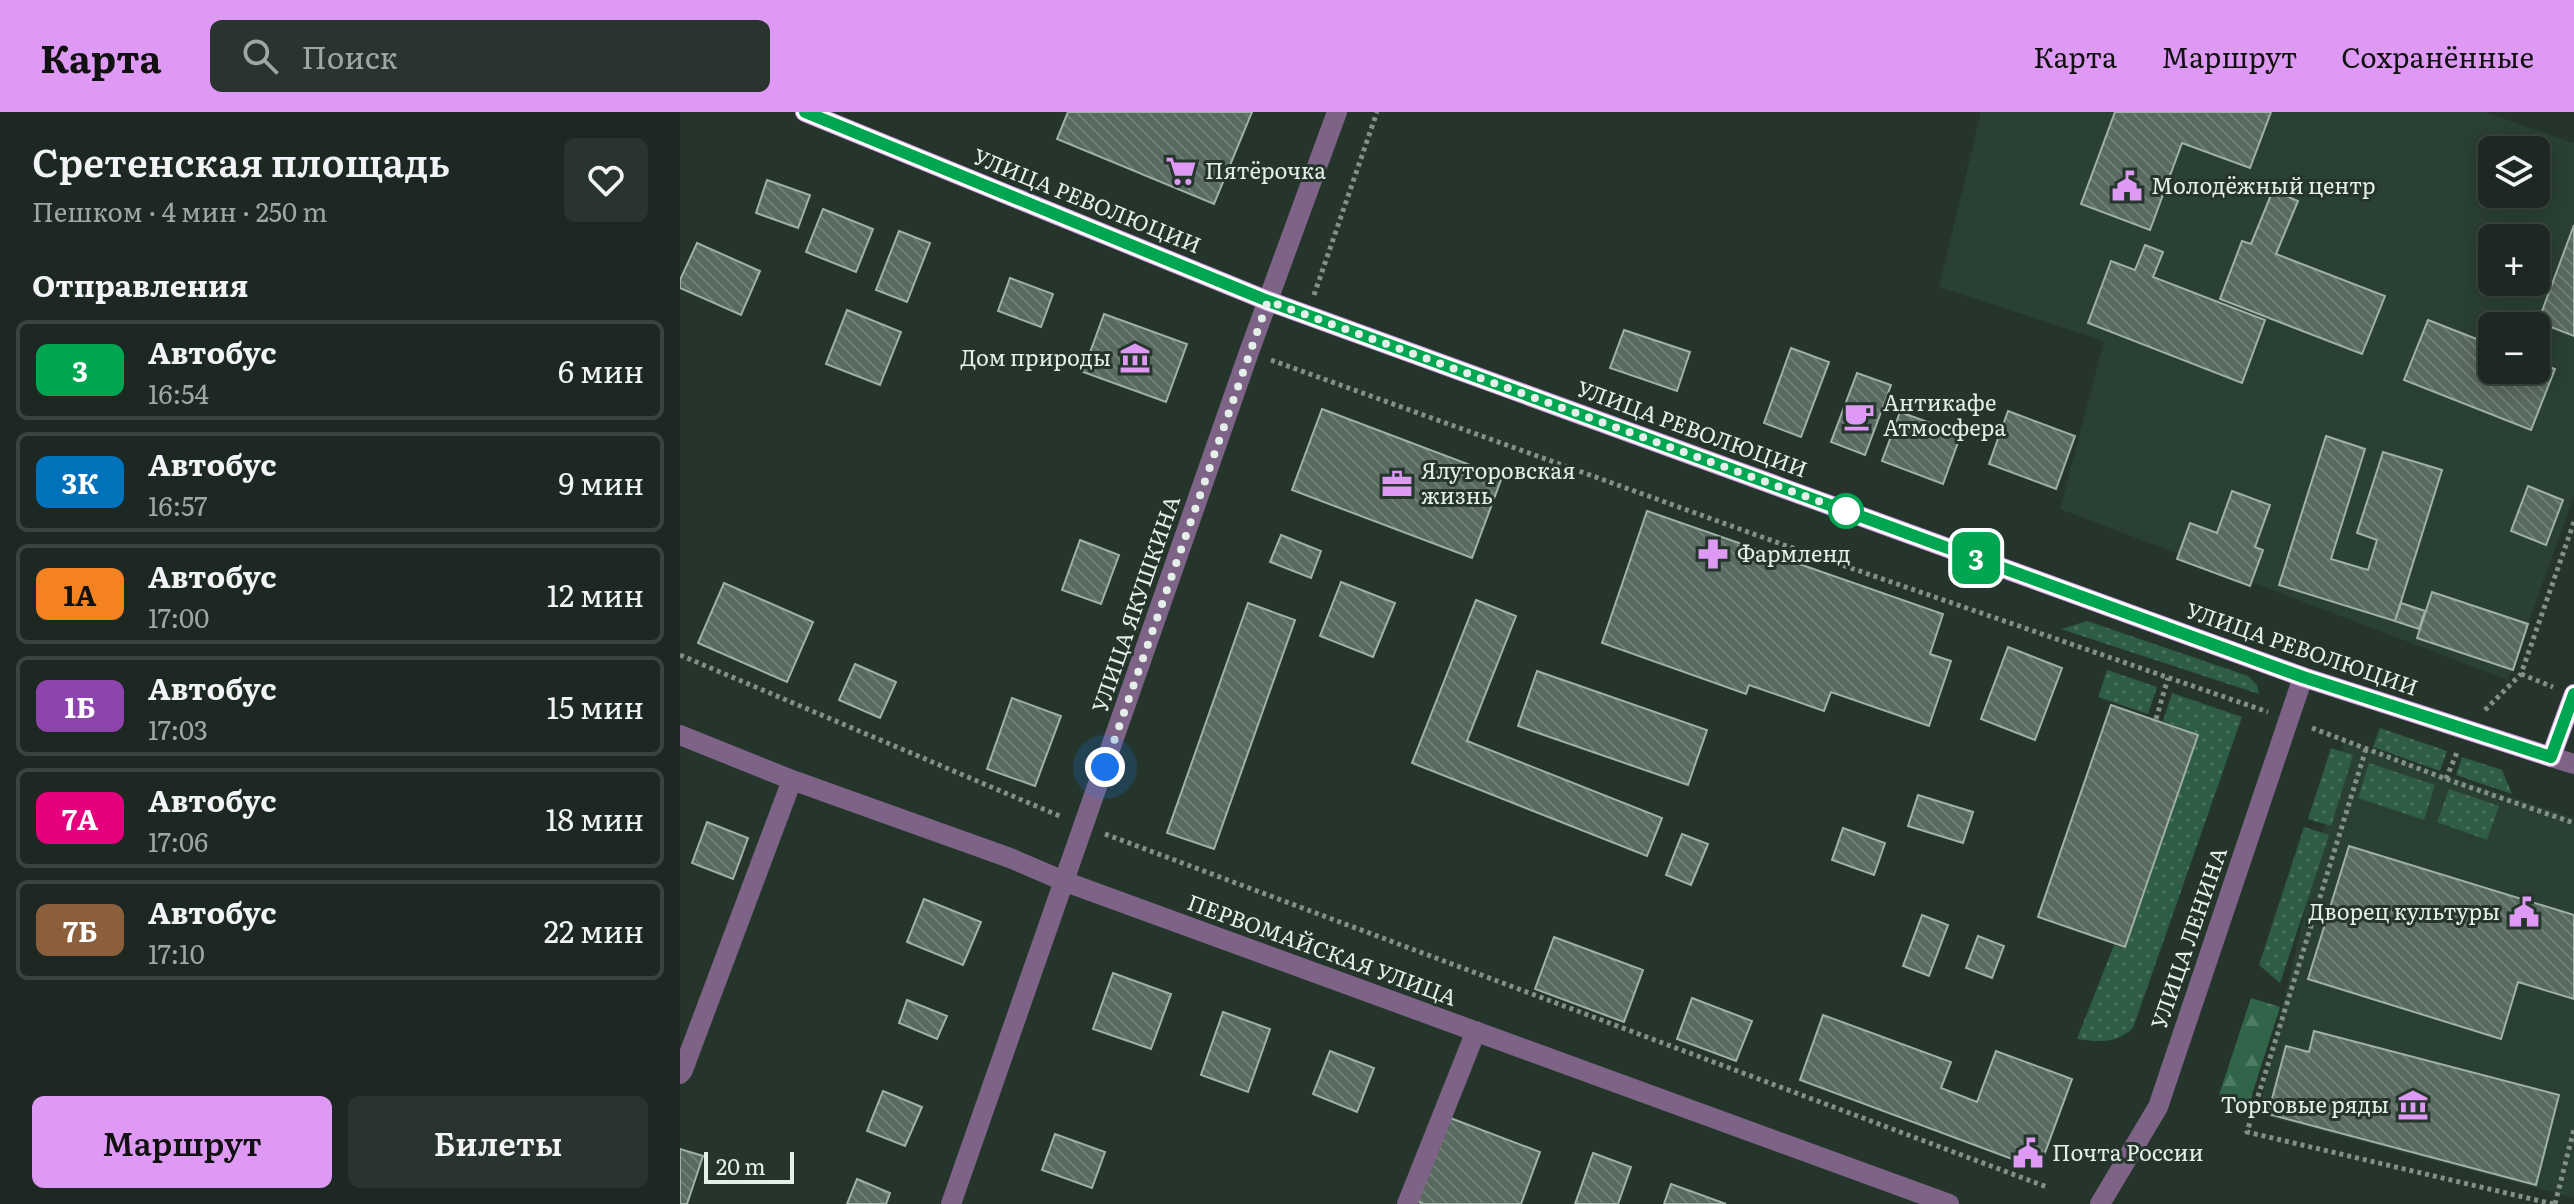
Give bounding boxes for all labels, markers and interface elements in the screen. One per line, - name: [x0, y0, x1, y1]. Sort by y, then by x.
- search box: [210, 20, 770, 92]
- text: Карта: [40, 28, 162, 85]
- icon: search: [238, 34, 282, 78]
- text: Поиск: [302, 34, 398, 78]
- text: Карта: [2033, 35, 2117, 77]
- text: Маршрут: [2161, 35, 2297, 77]
- text: Сохранённые: [2341, 35, 2534, 77]
- text: Сретенская площадь: [32, 132, 450, 189]
- map controls: [2478, 136, 2550, 384]
- button: layers: [2478, 136, 2550, 208]
- button: heart: [564, 138, 648, 222]
- street label: УЛИЦА РЕВОЛЮЦИИ: [969, 139, 1207, 260]
- place label: Пятёрочка: [1205, 153, 1326, 186]
- supermarket icon: Пятёрочка: [1164, 154, 1198, 188]
- place label: Молодёжный центр: [2151, 168, 2376, 201]
- public building icon: Молодёжный центр: [2110, 169, 2144, 203]
- text: Пешком · 4 мин · 250 m: [32, 191, 328, 230]
- button: +: [2478, 224, 2550, 296]
- text: Отправления: [32, 262, 248, 306]
- button: −: [2478, 312, 2550, 384]
- text: Автобус: [148, 329, 277, 373]
- place label: Дом природы: [960, 340, 1111, 373]
- museum icon: Дом природы: [1118, 341, 1152, 375]
- text: 6 мин: [558, 348, 644, 392]
- text: 3: [72, 349, 88, 391]
- street label: УЛИЦА РЕВОЛЮЦИИ: [1573, 370, 1813, 485]
- text: 16:54: [148, 373, 209, 412]
- place label: Антикафе Атмосфера: [1883, 385, 2006, 443]
- cafe icon: Антикафе Атмосфера: [1842, 399, 1876, 433]
- text: Автобус: [148, 441, 277, 485]
- place label: Ялуторовская жизнь: [1421, 453, 1575, 511]
- text: 9 мин: [558, 460, 644, 504]
- text: 3К: [61, 461, 99, 503]
- office icon: Ялуторовская жизнь: [1380, 467, 1414, 501]
- text: 16:57: [148, 485, 207, 524]
- street label: УЛИЦА ЯКУШКИНА: [1082, 491, 1187, 717]
- unlabelled marker: [1829, 494, 1863, 528]
- line badge: 3: [1950, 532, 2002, 584]
- place label: Фармленд: [1737, 536, 1851, 569]
- pharmacy icon: Фармленд: [1696, 537, 1730, 571]
- text: 3: [1968, 537, 1984, 579]
- text: Автобус: [148, 553, 277, 597]
- text: 12 мин: [547, 572, 644, 616]
- text: 1А: [64, 573, 96, 615]
- street label: УЛИЦА РЕВОЛЮЦИИ: [2182, 592, 2423, 703]
- text: 17:00: [148, 597, 209, 636]
- text: Автобус: [148, 665, 277, 709]
- text: 15 мин: [547, 684, 644, 728]
- text: 1Б: [65, 685, 95, 727]
- text: 17:03: [148, 709, 208, 748]
- your location: [1085, 747, 1125, 787]
- text: Автобус: [148, 777, 277, 821]
- text: 18 мин: [545, 796, 644, 840]
- text: 7А: [62, 797, 98, 839]
- text: 17:06: [148, 821, 208, 860]
- street label: УЛИЦА ЛЕНИНА: [2141, 842, 2234, 1033]
- street label: ПЕРВОМАЙСКАЯ УЛИЦА: [1183, 884, 1462, 1013]
- text: Автобус: [148, 889, 277, 933]
- place label: Дворец культуры: [2308, 894, 2500, 927]
- public building icon: Дворец культуры: [2507, 895, 2541, 929]
- text: 22 мин: [544, 908, 644, 952]
- text: 7Б: [63, 909, 97, 951]
- text: 17:10: [148, 933, 205, 972]
- place label: Торговые ряды: [2220, 1087, 2389, 1120]
- museum icon: Торговые ряды: [2396, 1088, 2430, 1122]
- button: Маршрут: [32, 1096, 332, 1188]
- button: Билеты: [348, 1096, 648, 1188]
- place label: Почта России: [2052, 1135, 2204, 1168]
- public building icon: Почта России: [2011, 1136, 2045, 1170]
- scale bar: [704, 1148, 794, 1184]
- text: 20 m: [716, 1149, 766, 1182]

